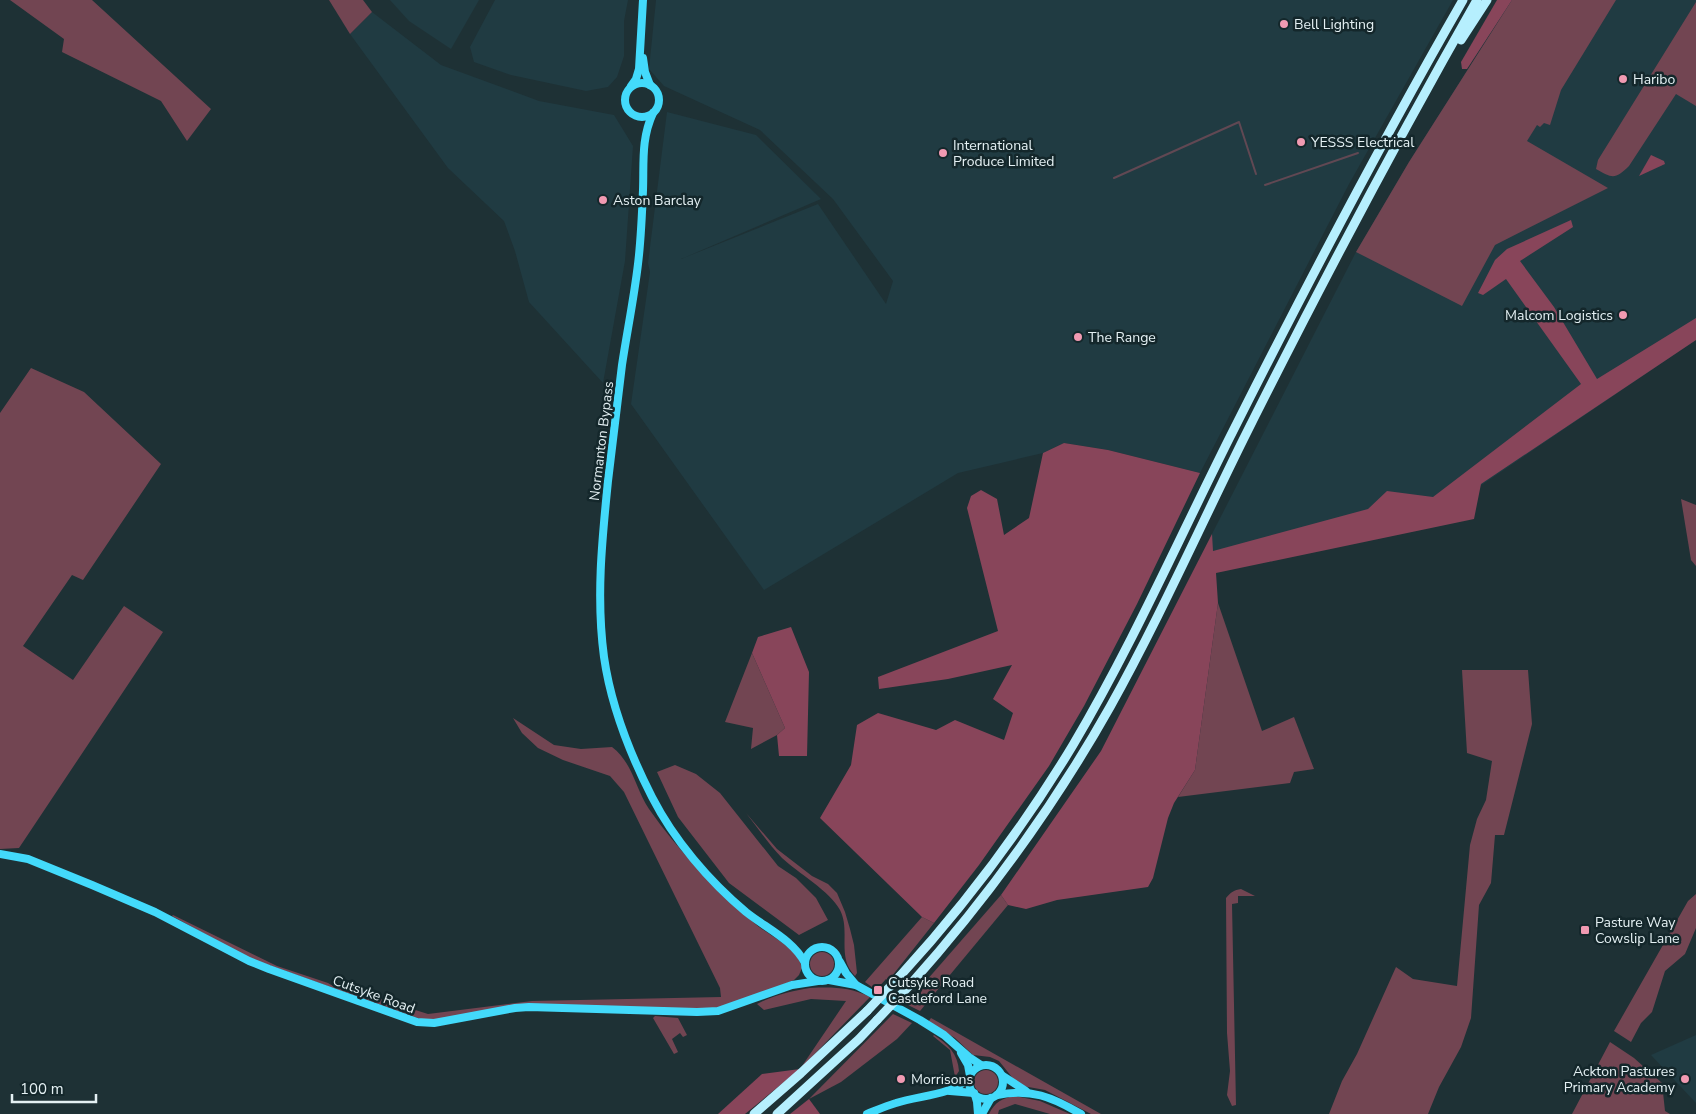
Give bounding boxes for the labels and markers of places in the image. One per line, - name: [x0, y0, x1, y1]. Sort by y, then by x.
- place label: Bell Lighting: [1294, 15, 1374, 34]
- marker: Bell Lighting: [1278, 18, 1290, 30]
- place label: Haribo: [1633, 70, 1675, 89]
- marker: Haribo: [1617, 73, 1629, 85]
- place label: YESSS Electrical: [1310, 133, 1415, 152]
- place label: International Produce Limited: [953, 136, 1054, 171]
- marker: YESSS Electrical: [1295, 136, 1307, 148]
- marker: International Produce Limited: [937, 147, 949, 159]
- place label: Aston Barclay: [613, 191, 702, 210]
- marker: Aston Barclay: [597, 194, 609, 206]
- place label: Malcom Logistics: [1505, 306, 1613, 325]
- marker: Malcom Logistics: [1617, 309, 1629, 321]
- place label: The Range: [1088, 328, 1156, 347]
- marker: The Range: [1072, 331, 1084, 343]
- place label: Pasture Way Cowslip Lane: [1595, 913, 1680, 948]
- marker: Pasture Way Cowslip Lane: [1579, 924, 1591, 936]
- place label: Cutsyke Road Castleford Lane: [888, 973, 987, 1008]
- marker: Cutsyke Road Castleford Lane: [872, 984, 884, 996]
- place label: Ackton Pastures Primary Academy: [1564, 1062, 1676, 1097]
- place label: Morrisons: [911, 1070, 973, 1089]
- marker: Morrisons: [895, 1073, 907, 1085]
- marker: Ackton Pastures Primary Academy: [1679, 1073, 1691, 1085]

